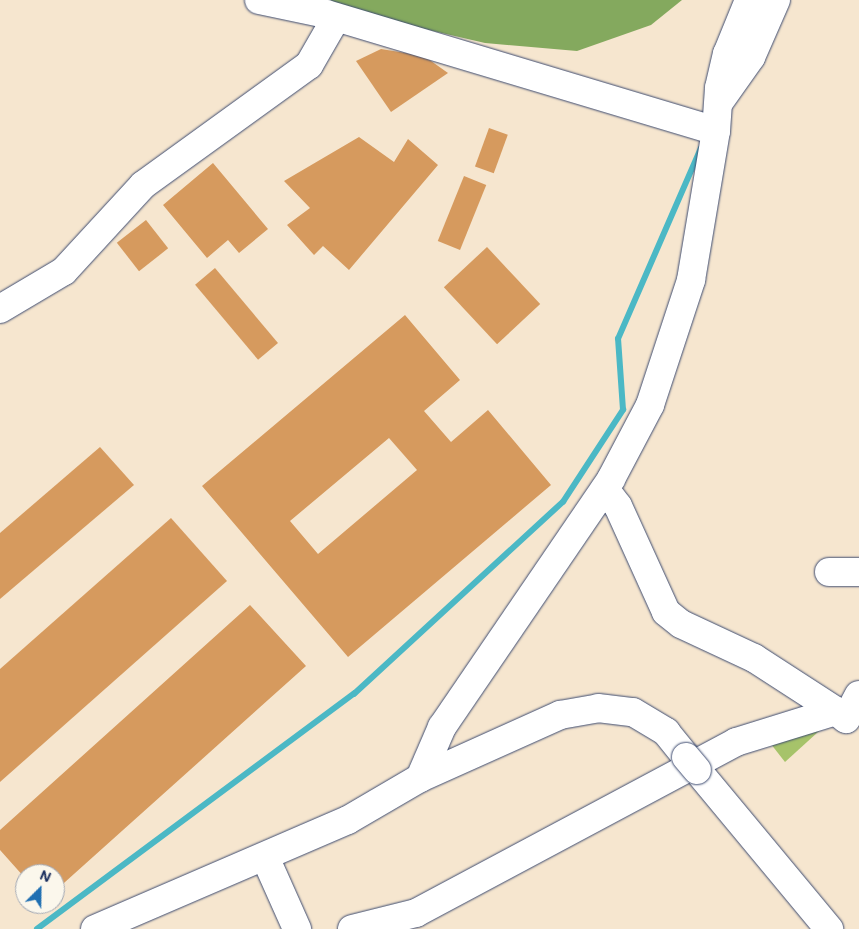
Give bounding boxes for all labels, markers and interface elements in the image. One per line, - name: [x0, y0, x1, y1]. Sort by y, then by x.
- north arrow: [15, 864, 65, 914]
- text: N: [37, 865, 54, 886]

